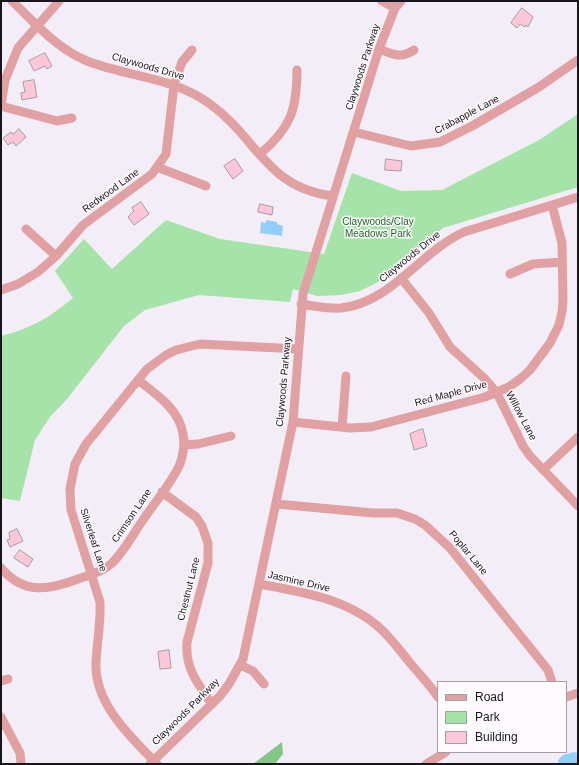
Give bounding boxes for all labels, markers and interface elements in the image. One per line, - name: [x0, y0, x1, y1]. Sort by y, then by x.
- street label: Claywoods Parkway: [343, 22, 383, 112]
- street label: Claywoods Drive: [110, 51, 186, 83]
- street label: Crabapple Lane: [433, 93, 501, 137]
- street label: Redwood Lane: [80, 166, 142, 216]
- park label: Claywoods/Clay Meadows Park: [342, 216, 414, 240]
- street label: Claywoods Drive: [377, 229, 443, 285]
- street label: Claywoods Parkway: [274, 337, 294, 427]
- street label: Red Maple Drive: [413, 379, 489, 409]
- street label: Willow Lane: [503, 389, 539, 443]
- street label: Crimson Lane: [110, 487, 154, 545]
- street label: Silverleaf Lane: [77, 507, 109, 573]
- street label: Poplar Lane: [446, 528, 490, 578]
- street label: Chestnut Lane: [175, 556, 203, 622]
- street label: Jasmine Drive: [267, 569, 331, 595]
- street label: Claywoods Parkway: [150, 676, 222, 748]
- legend: [437, 681, 567, 753]
- text: Road: [475, 690, 504, 704]
- text: Park: [475, 710, 500, 724]
- text: Building: [475, 730, 518, 744]

